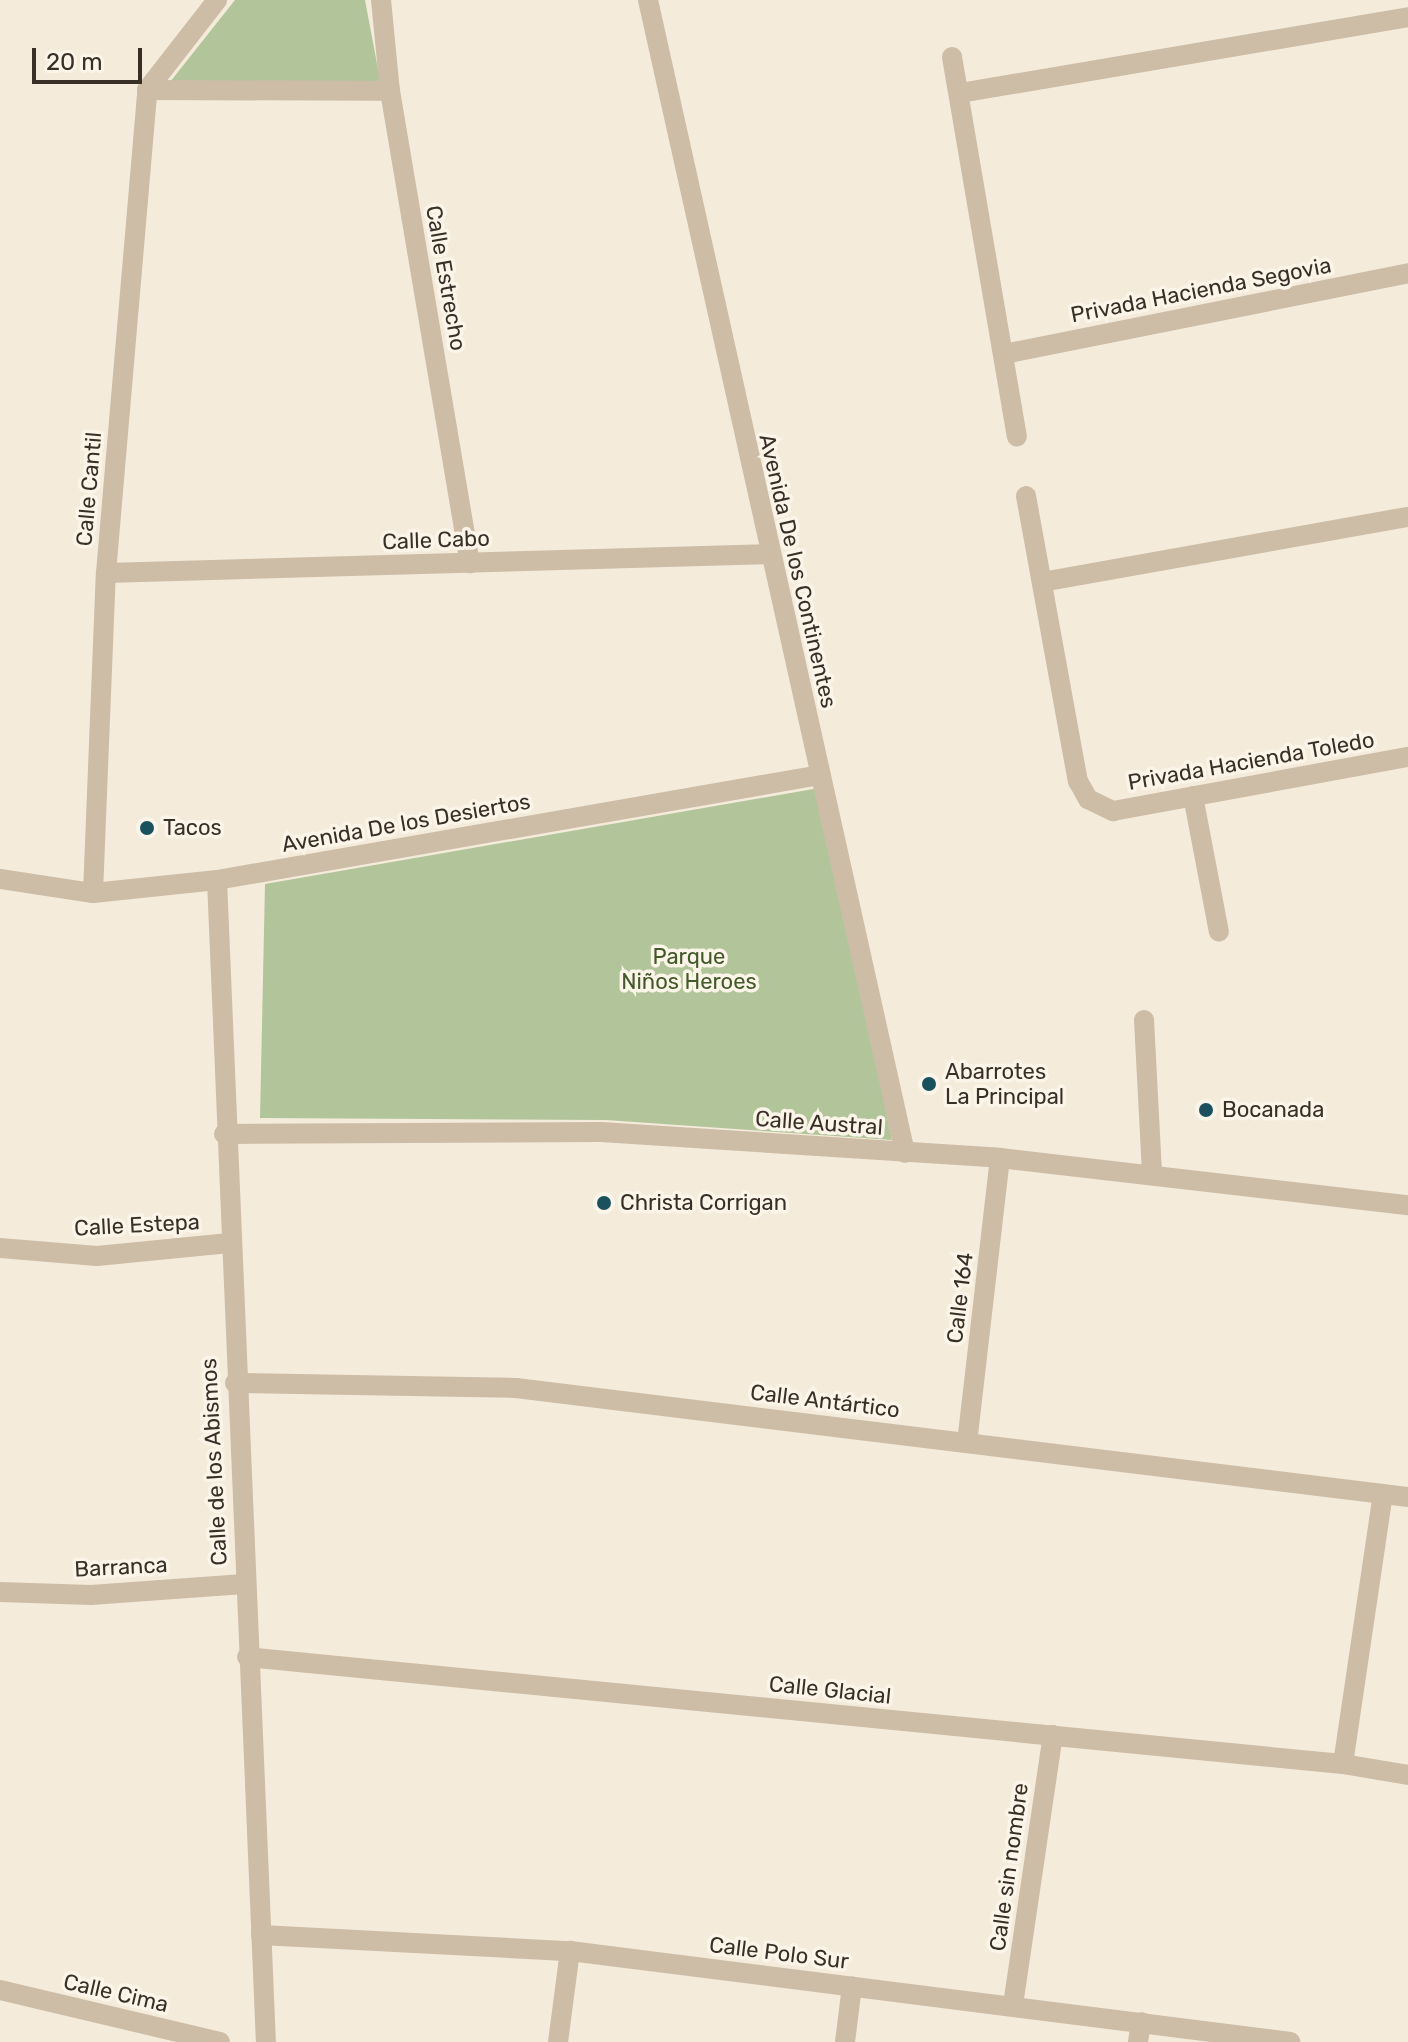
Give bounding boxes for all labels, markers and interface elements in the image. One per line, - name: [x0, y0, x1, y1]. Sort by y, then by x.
- scale bar: [36, 32, 146, 82]
- text: 20 m: [46, 48, 103, 76]
- street label: Calle Estrecho: [420, 203, 472, 353]
- street label: Privada Hacienda Segovia: [1068, 252, 1334, 328]
- street label: Calle Cantil: [71, 431, 107, 547]
- street label: Avenida De los Continentes: [754, 432, 842, 710]
- street label: Calle Cabo: [382, 525, 490, 555]
- street label: Privada Hacienda Toledo: [1125, 726, 1377, 796]
- street label: Avenida De los Desiertos: [280, 788, 532, 858]
- place label: Tacos: [163, 815, 222, 841]
- marker: Tacos: [138, 819, 156, 837]
- park label: Parque Niños Heroes: [621, 943, 757, 994]
- place label: Abarrotes La Principal: [945, 1058, 1064, 1110]
- marker: Abarrotes La Principal: [920, 1075, 938, 1093]
- place label: Bocanada: [1222, 1097, 1324, 1123]
- marker: Bocanada: [1197, 1101, 1215, 1119]
- street label: Calle Austral: [754, 1105, 884, 1141]
- place label: Christa Corrigan: [620, 1190, 787, 1216]
- marker: Christa Corrigan: [595, 1194, 613, 1212]
- street label: Calle Estepa: [73, 1209, 201, 1241]
- street label: Calle 164: [941, 1251, 979, 1345]
- street label: Calle de los Abismos: [195, 1357, 233, 1567]
- street label: Calle Antártico: [748, 1379, 902, 1423]
- street label: Barranca: [74, 1551, 168, 1583]
- street label: Calle Glacial: [768, 1670, 892, 1710]
- street label: Calle sin nombre: [984, 1781, 1034, 1953]
- street label: Calle Polo Sur: [708, 1931, 850, 1975]
- street label: Calle Cima: [61, 1968, 171, 2018]

